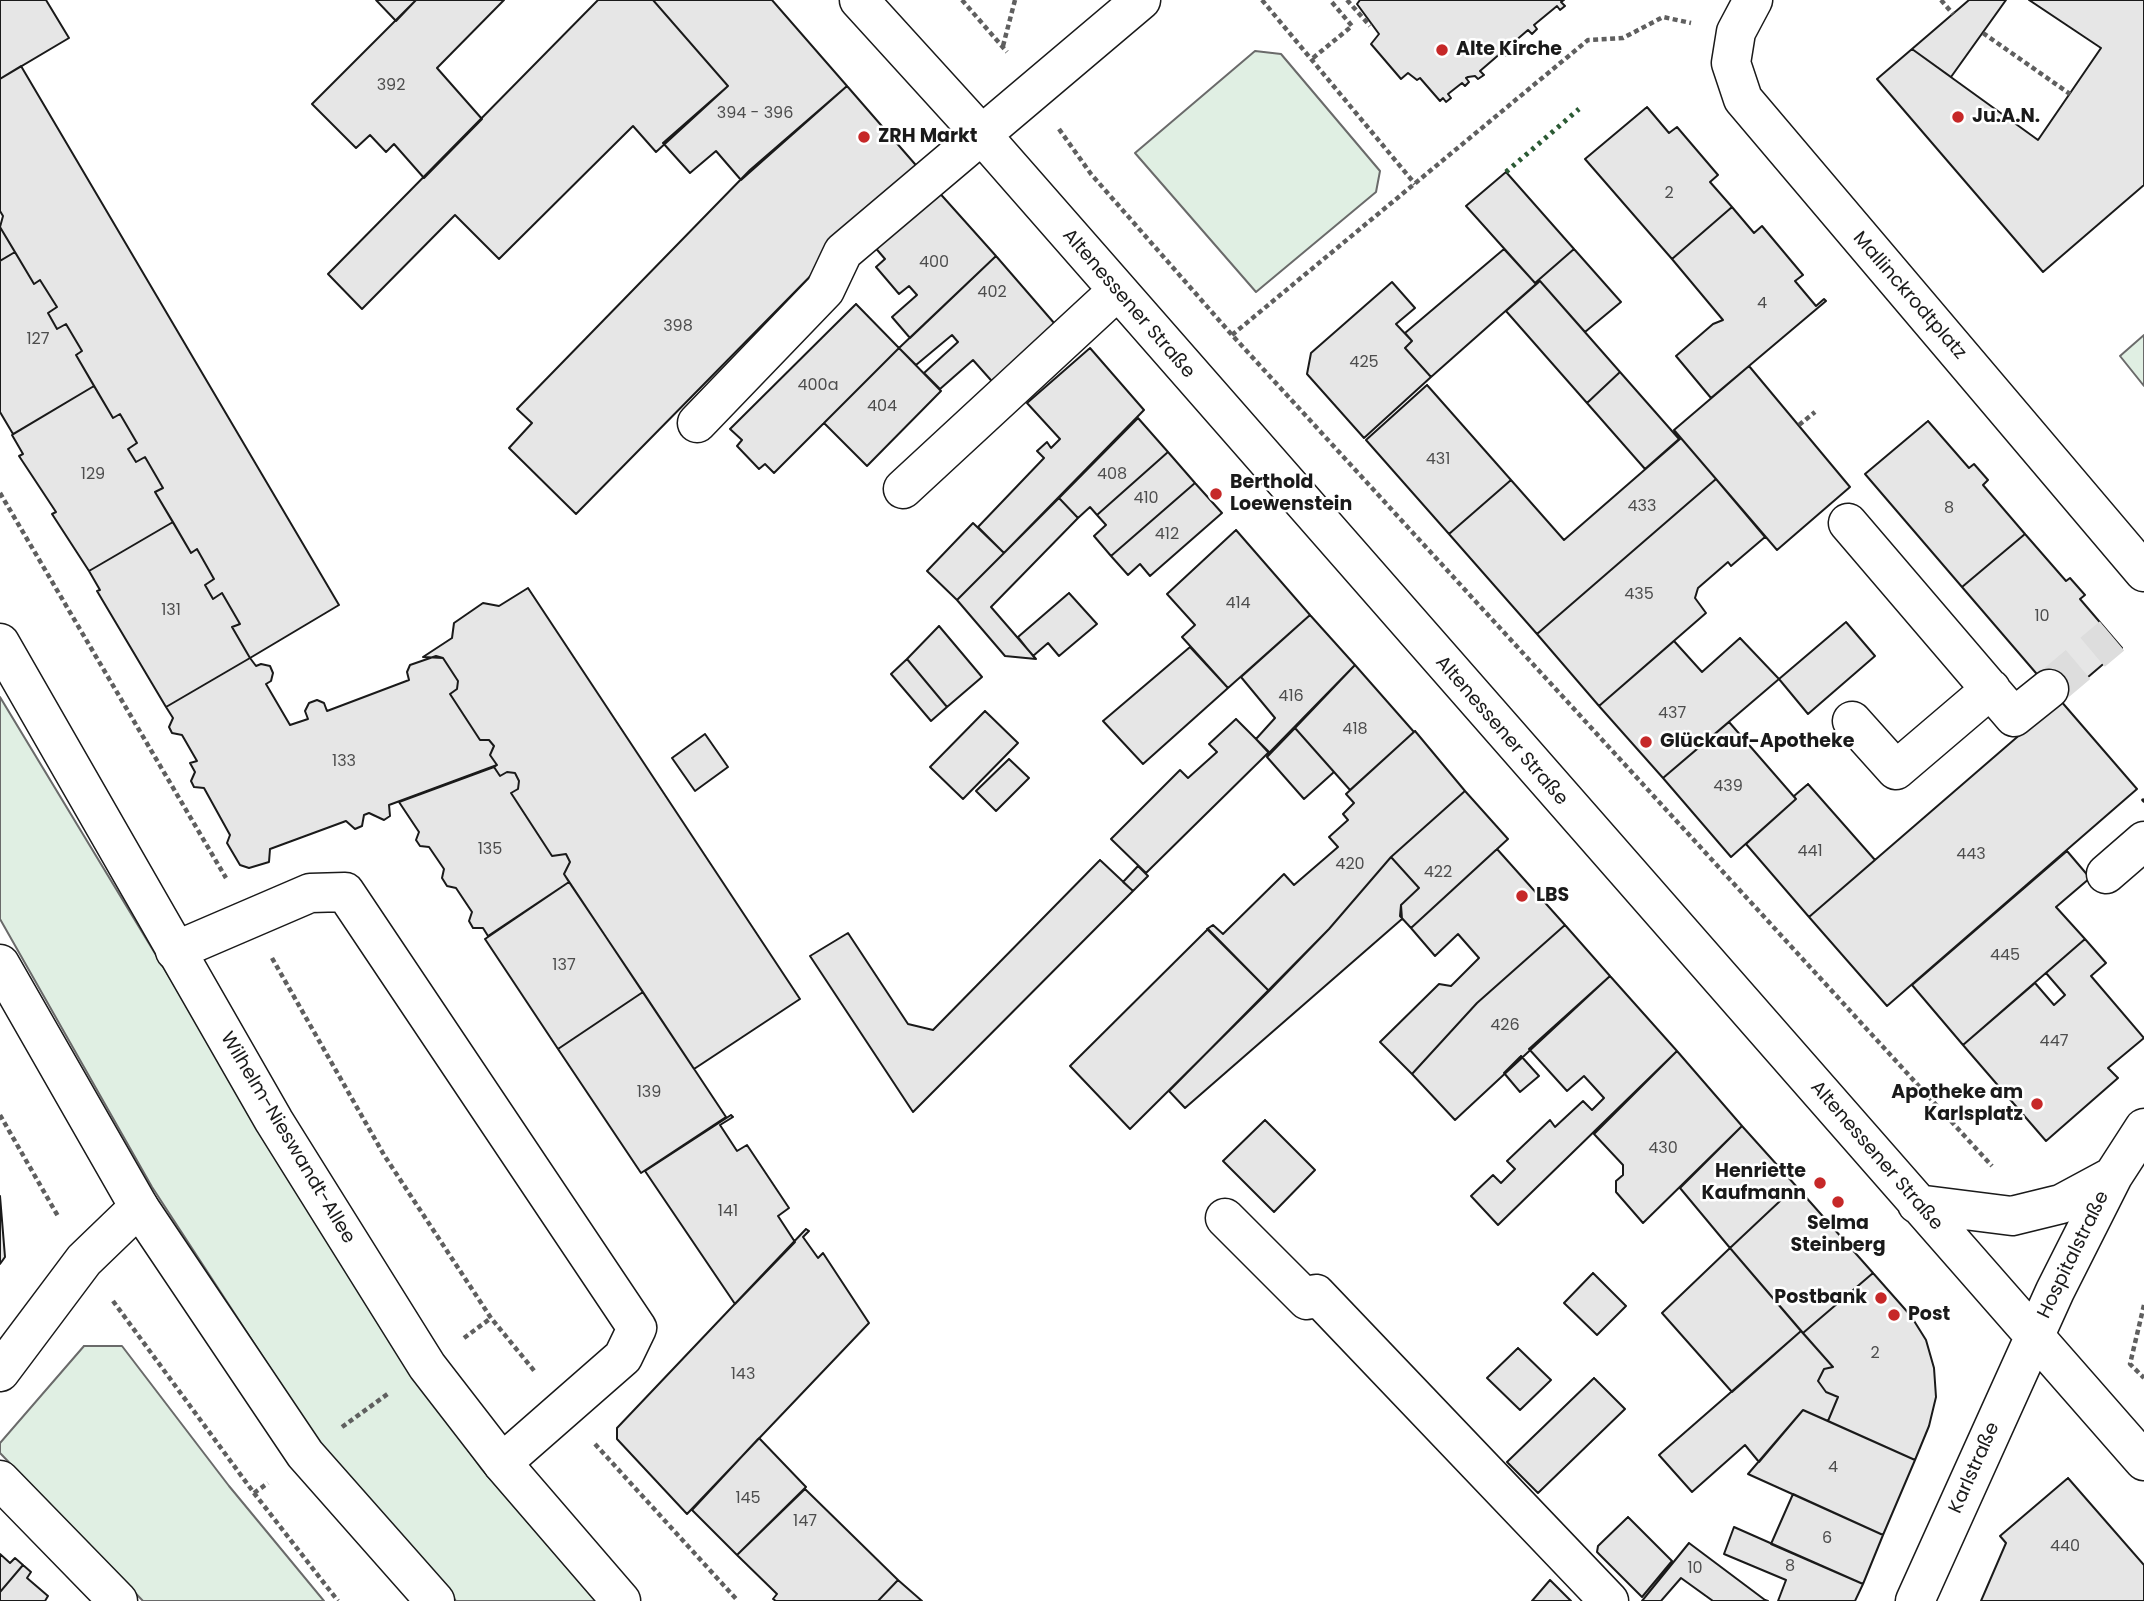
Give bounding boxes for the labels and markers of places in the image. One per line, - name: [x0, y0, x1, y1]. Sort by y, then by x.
- place label: Alte Kirche: [1456, 39, 1562, 61]
- marker: Alte Kirche: [1434, 42, 1450, 58]
- place label: Ju.A.N.: [1972, 106, 2040, 128]
- marker: Ju.A.N.: [1950, 109, 1966, 125]
- place label: ZRH Markt: [878, 126, 978, 148]
- marker: ZRH Markt: [856, 129, 872, 145]
- place label: Berthold Loewenstein: [1230, 472, 1352, 516]
- marker: Berthold Loewenstein: [1208, 486, 1224, 502]
- place label: Glückauf-Apotheke: [1660, 731, 1854, 753]
- marker: Glückauf-Apotheke: [1638, 734, 1654, 750]
- place label: LBS: [1536, 885, 1569, 907]
- marker: LBS: [1514, 888, 1530, 904]
- place label: Apotheke am Karlsplatz: [1891, 1082, 2023, 1126]
- marker: Apotheke am Karlsplatz: [2029, 1096, 2045, 1112]
- place label: Henriette Kaufmann: [1702, 1161, 1806, 1205]
- marker: Henriette Kaufmann: [1812, 1175, 1828, 1191]
- marker: Selma Steinberg: [1830, 1194, 1846, 1210]
- place label: Selma Steinberg: [1790, 1213, 1886, 1257]
- place label: Postbank: [1774, 1287, 1867, 1309]
- marker: Postbank: [1873, 1290, 1889, 1306]
- place label: Post: [1908, 1304, 1950, 1326]
- marker: Post: [1886, 1307, 1902, 1323]

